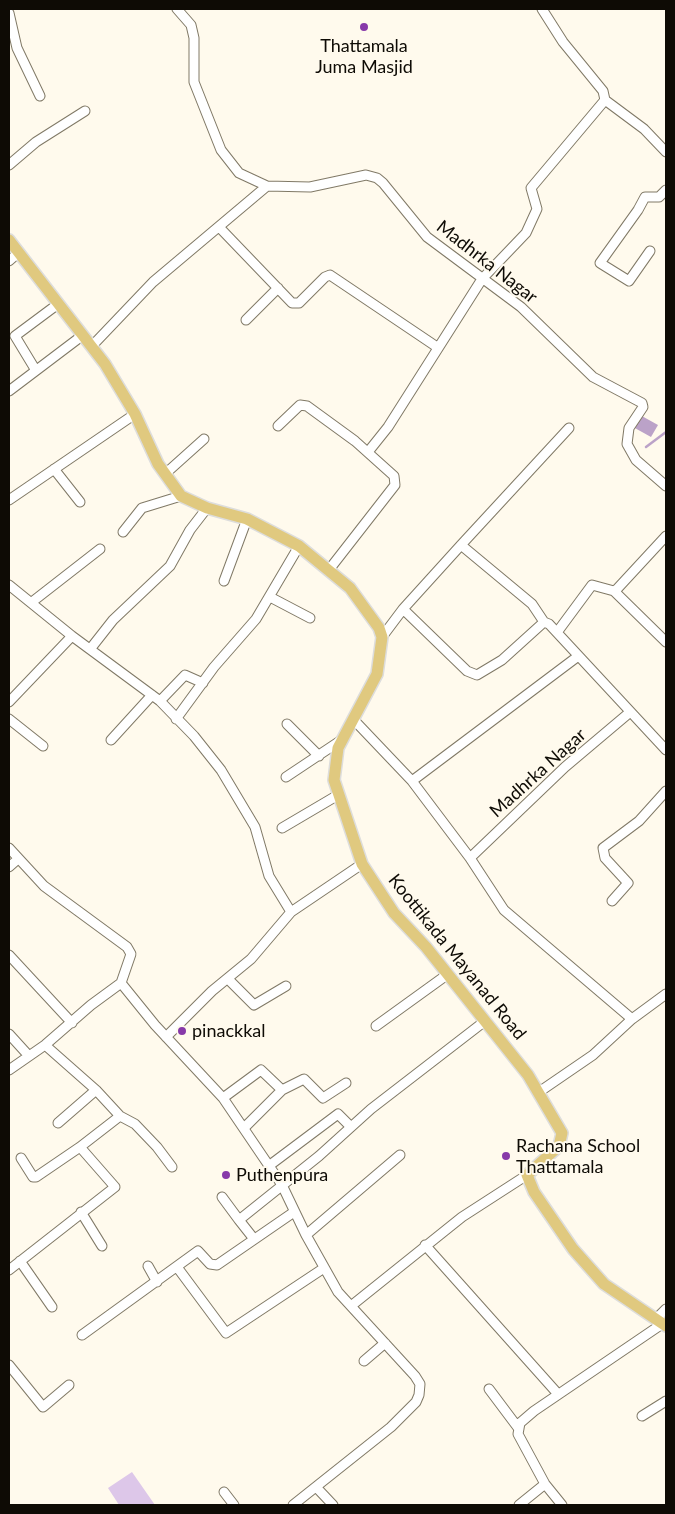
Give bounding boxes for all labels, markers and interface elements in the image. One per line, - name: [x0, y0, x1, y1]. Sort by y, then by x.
- marker: Thattamala Juma Masjid: [358, 21, 370, 33]
- place label: Thattamala Juma Masjid: [315, 35, 413, 78]
- street label: Madhrka Nagar: [432, 216, 542, 308]
- street label: Madhrka Nagar: [485, 724, 591, 822]
- street label: Koottikada Mayanad Road: [384, 870, 530, 1044]
- place label: pinackkal: [192, 1020, 265, 1042]
- marker: pinackkal: [176, 1025, 188, 1037]
- place label: Rachana School Thattamala: [516, 1135, 640, 1178]
- marker: Rachana School Thattamala: [500, 1150, 512, 1162]
- place label: Puthenpura: [236, 1164, 328, 1186]
- marker: Puthenpura: [220, 1169, 232, 1181]

